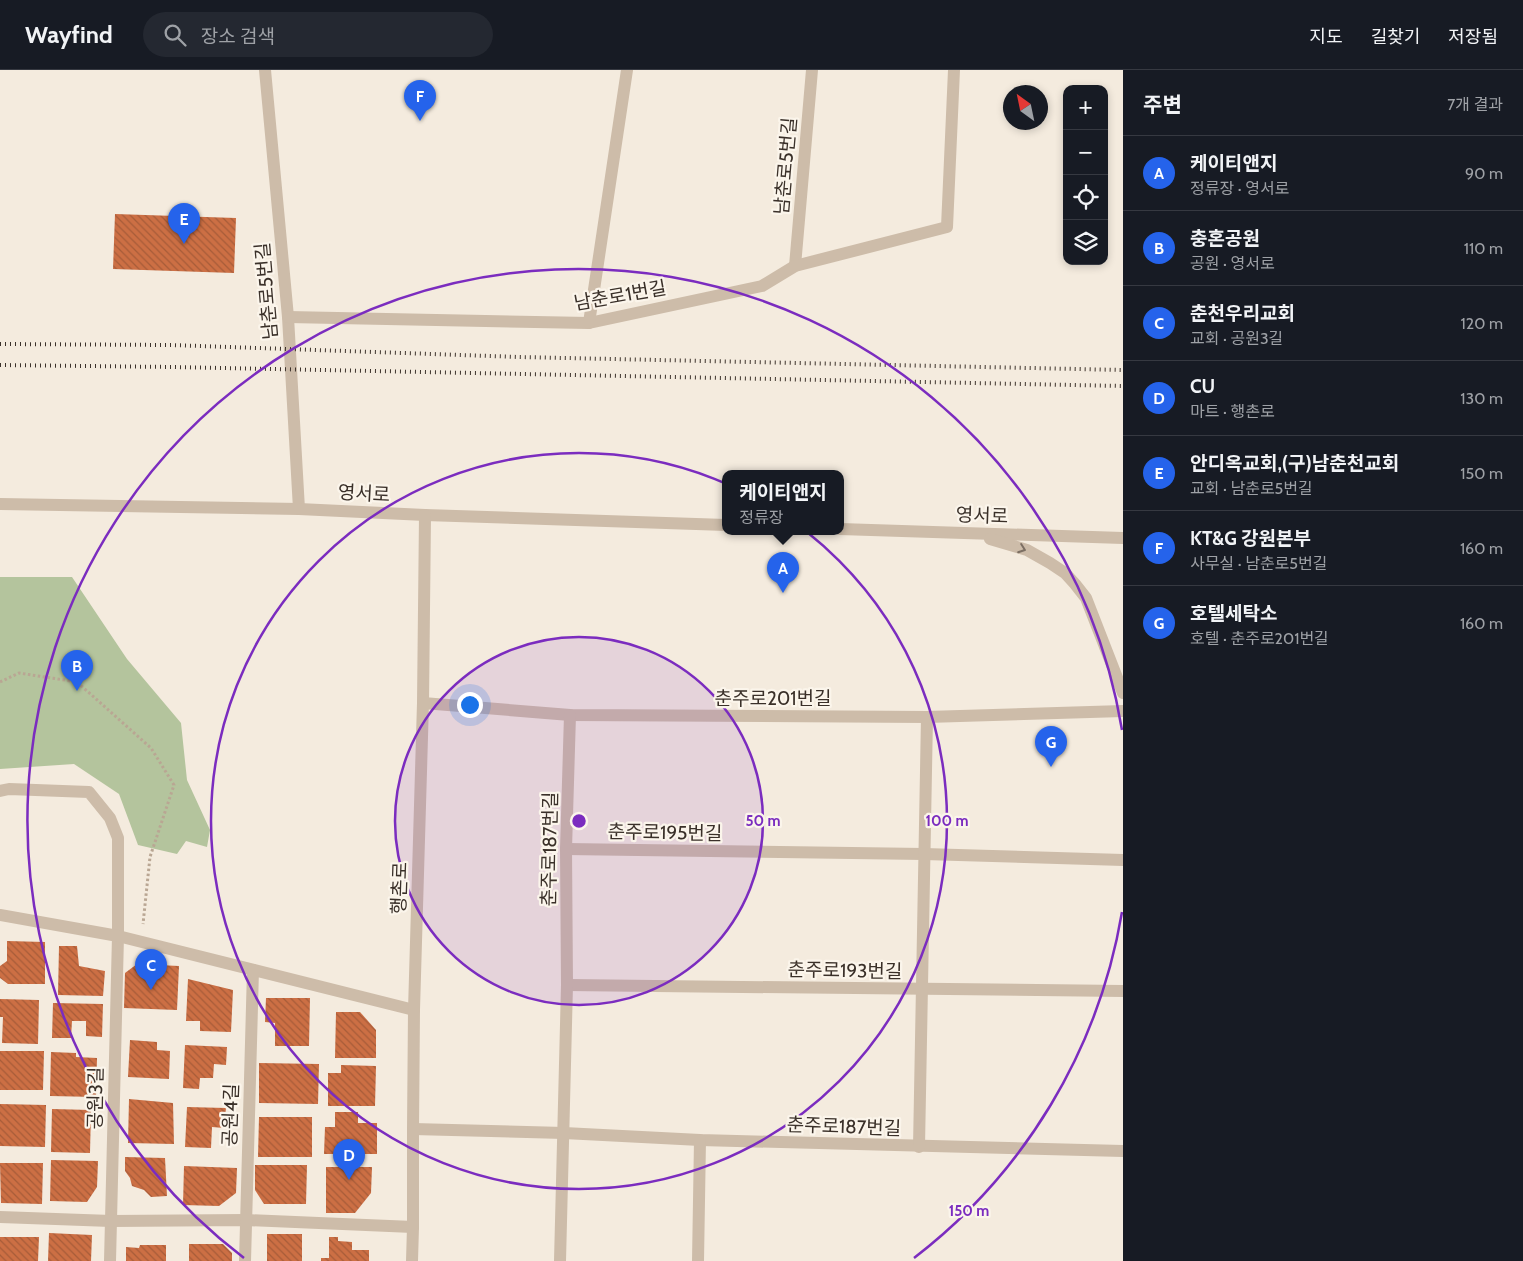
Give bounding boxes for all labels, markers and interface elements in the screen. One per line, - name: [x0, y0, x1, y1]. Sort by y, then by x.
- search box: [143, 12, 493, 57]
- text: Wayfind: [25, 20, 113, 49]
- icon: search: [161, 21, 189, 49]
- text: 장소 검색: [201, 25, 275, 48]
- text: 지도: [1310, 26, 1343, 48]
- text: 길찾기: [1371, 26, 1420, 48]
- text: 저장됨: [1448, 26, 1498, 48]
- pin: F: [404, 80, 436, 121]
- north arrow: [1003, 85, 1048, 130]
- map controls: [1063, 85, 1108, 265]
- button: +: [1063, 85, 1108, 130]
- text: 주변: [1143, 92, 1182, 117]
- text: 7개 결과: [1447, 95, 1503, 114]
- street label: 남춘로5번길: [770, 116, 801, 216]
- button: −: [1063, 130, 1108, 175]
- text: 케이티앤지: [1190, 152, 1277, 175]
- text: A: [1154, 164, 1164, 183]
- text: 90 m: [1465, 164, 1503, 183]
- button: locate: [1063, 175, 1108, 220]
- text: 정류장 · 영서로: [1190, 179, 1289, 198]
- pin: E: [168, 203, 200, 244]
- button: layers: [1063, 220, 1108, 265]
- text: 충혼공원: [1190, 227, 1260, 250]
- text: B: [1154, 239, 1164, 258]
- text: 110 m: [1464, 239, 1503, 258]
- street label: 남춘로5번길: [251, 241, 282, 341]
- text: 공원 · 영서로: [1190, 254, 1275, 273]
- street label: 남춘로1번길: [572, 276, 668, 315]
- text: 춘천우리교회: [1190, 302, 1295, 325]
- text: C: [1154, 314, 1164, 333]
- text: 120 m: [1461, 314, 1503, 333]
- text: 교회 · 공원3길: [1190, 329, 1283, 348]
- text: CU: [1190, 375, 1215, 398]
- text: D: [1153, 389, 1165, 408]
- text: 130 m: [1460, 389, 1503, 408]
- text: 마트 · 행촌로: [1190, 402, 1275, 421]
- text: 안디옥교회,(구)남춘천교회: [1190, 452, 1399, 475]
- text: E: [1154, 464, 1164, 483]
- text: 150 m: [1460, 464, 1503, 483]
- popup: [722, 470, 844, 535]
- text: 교회 · 남춘로5번길: [1190, 479, 1313, 498]
- street label: 영서로: [337, 481, 391, 506]
- text: 케이티앤지: [739, 481, 827, 504]
- street label: 영서로: [955, 503, 1009, 528]
- text: 정류장: [739, 508, 783, 527]
- text: KT&G 강원본부: [1190, 527, 1311, 550]
- text: F: [1155, 539, 1163, 558]
- text: 160 m: [1460, 539, 1503, 558]
- one-way arrow: [1018, 543, 1026, 553]
- pin: A: [767, 552, 799, 593]
- text: 사무실 · 남춘로5번길: [1190, 554, 1327, 573]
- text: 호텔세탁소: [1190, 602, 1277, 625]
- text: G: [1154, 614, 1164, 633]
- text: 160 m: [1460, 614, 1503, 633]
- text: 호텔 · 춘주로201번길: [1190, 629, 1329, 648]
- pin: B: [61, 650, 93, 691]
- street label: 춘주로201번길: [715, 687, 831, 710]
- your location: [457, 692, 483, 718]
- pin: G: [1035, 726, 1067, 767]
- street label: 춘주로187번길: [537, 791, 562, 907]
- centre of rings: [570, 812, 588, 830]
- text: 50 m: [745, 812, 781, 830]
- text: 100 m: [925, 812, 969, 830]
- street label: 춘주로195번길: [607, 820, 723, 845]
- street label: 행촌로: [387, 861, 412, 915]
- pin: C: [135, 949, 167, 990]
- street label: 춘주로193번길: [787, 958, 903, 983]
- street label: 공원3길: [83, 1066, 108, 1130]
- street label: 공원4길: [218, 1083, 243, 1147]
- street label: 춘주로187번길: [786, 1113, 902, 1140]
- pin: D: [333, 1139, 365, 1180]
- text: 150 m: [949, 1202, 989, 1220]

